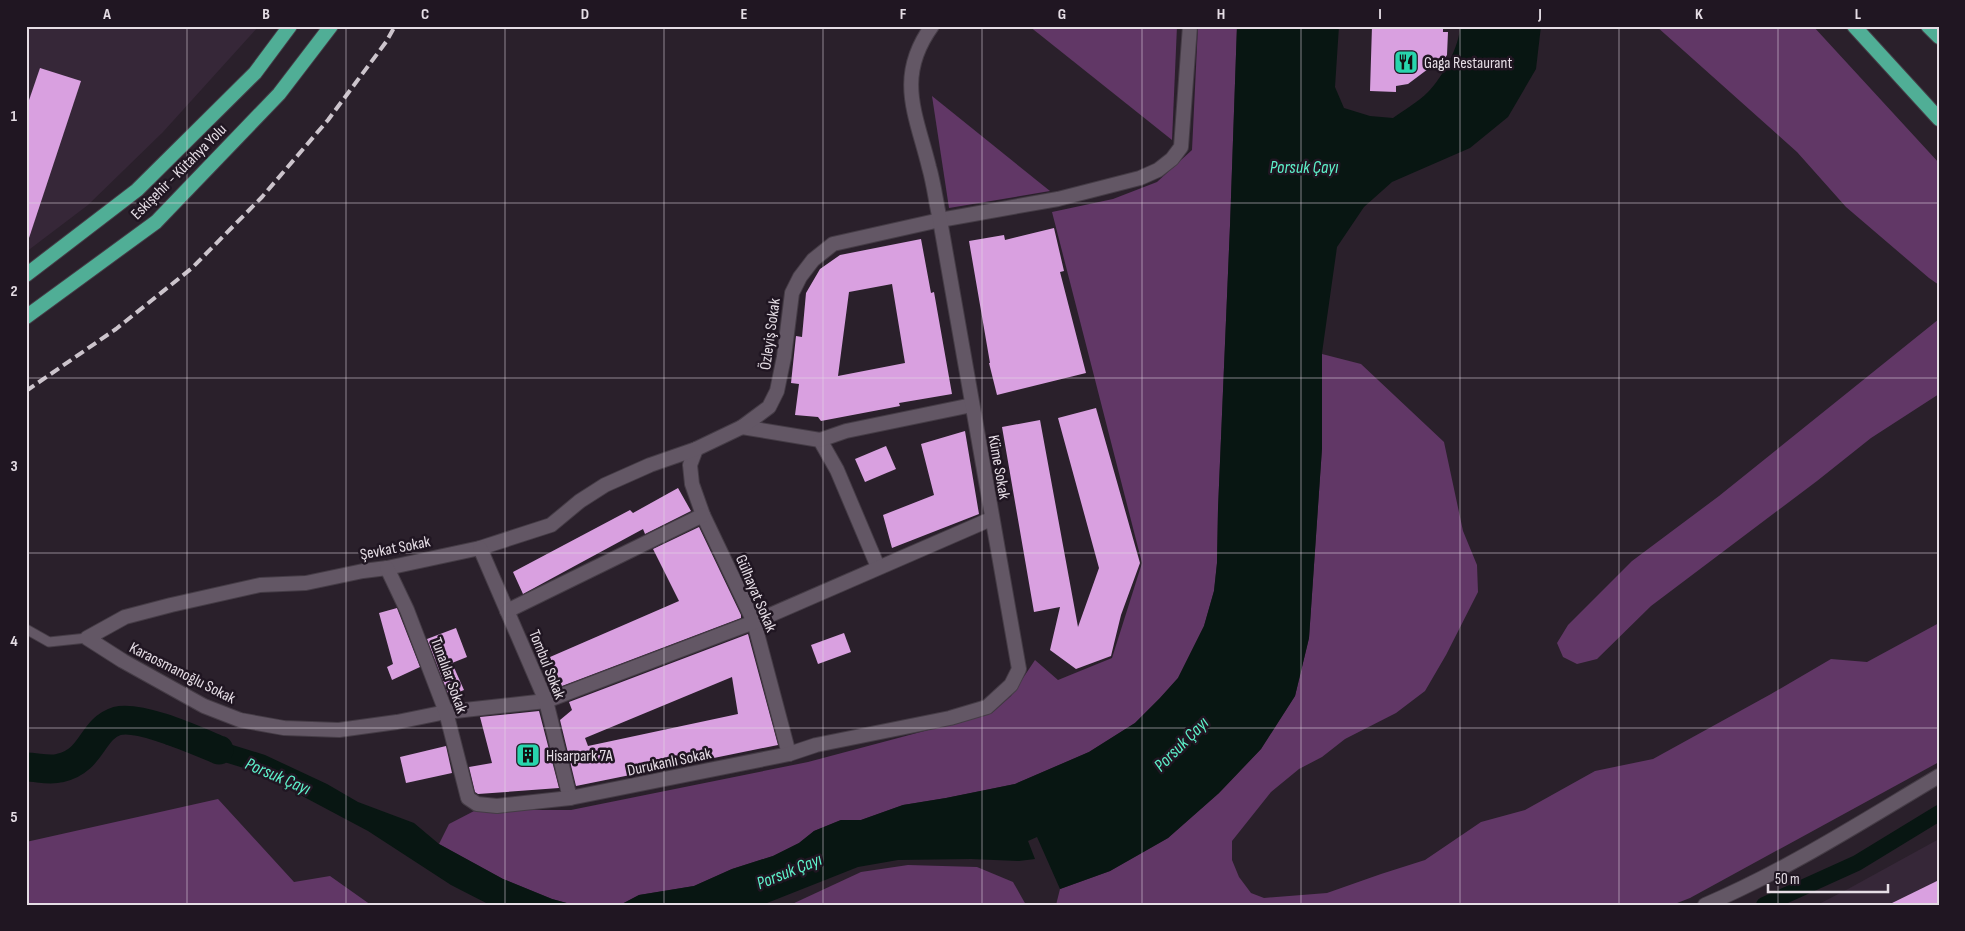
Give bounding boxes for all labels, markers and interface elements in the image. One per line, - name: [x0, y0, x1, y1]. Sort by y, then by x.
- text: A: [102, 5, 111, 24]
- text: B: [262, 5, 270, 24]
- text: C: [421, 5, 429, 24]
- text: D: [581, 5, 589, 24]
- text: E: [741, 5, 748, 24]
- text: F: [900, 5, 907, 24]
- text: G: [1058, 5, 1066, 24]
- text: H: [1217, 5, 1225, 24]
- text: I: [1378, 5, 1382, 24]
- text: J: [1537, 5, 1542, 24]
- text: K: [1695, 5, 1703, 24]
- text: L: [1855, 5, 1862, 24]
- restaurant icon: Gaga Restaurant: [1393, 49, 1419, 75]
- place label: Gaga Restaurant: [1424, 54, 1512, 73]
- text: 1: [11, 107, 18, 126]
- street label: Eskişehir - Kütahya Yolu: [127, 120, 231, 224]
- water label: Porsuk Çayı: [1270, 157, 1339, 178]
- text: 2: [10, 282, 18, 301]
- street label: Özleyiş Sokak: [756, 297, 785, 371]
- street label: Küme Sokak: [984, 434, 1014, 501]
- text: 3: [10, 457, 18, 476]
- street label: Şevkat Sokak: [359, 532, 432, 565]
- street label: Gülhayat Sokak: [731, 552, 780, 635]
- street label: Tombul Sokak: [524, 627, 569, 702]
- text: 4: [10, 632, 18, 651]
- street label: Tunalılar Sokak: [426, 635, 471, 716]
- street label: Karaosmanoğlu Sokak: [126, 638, 239, 708]
- water label: Porsuk Çayı: [1150, 712, 1214, 776]
- building icon: Hisarpark 7A: [515, 742, 541, 768]
- street label: Durukanlı Sokak: [626, 744, 713, 781]
- place label: Hisarpark 7A: [546, 747, 613, 766]
- water label: Porsuk Çayı: [242, 753, 314, 800]
- text: 5: [10, 808, 18, 827]
- water label: Porsuk Çayı: [753, 849, 826, 894]
- scale bar: [1768, 861, 1888, 893]
- text: 50 m: [1775, 870, 1800, 889]

